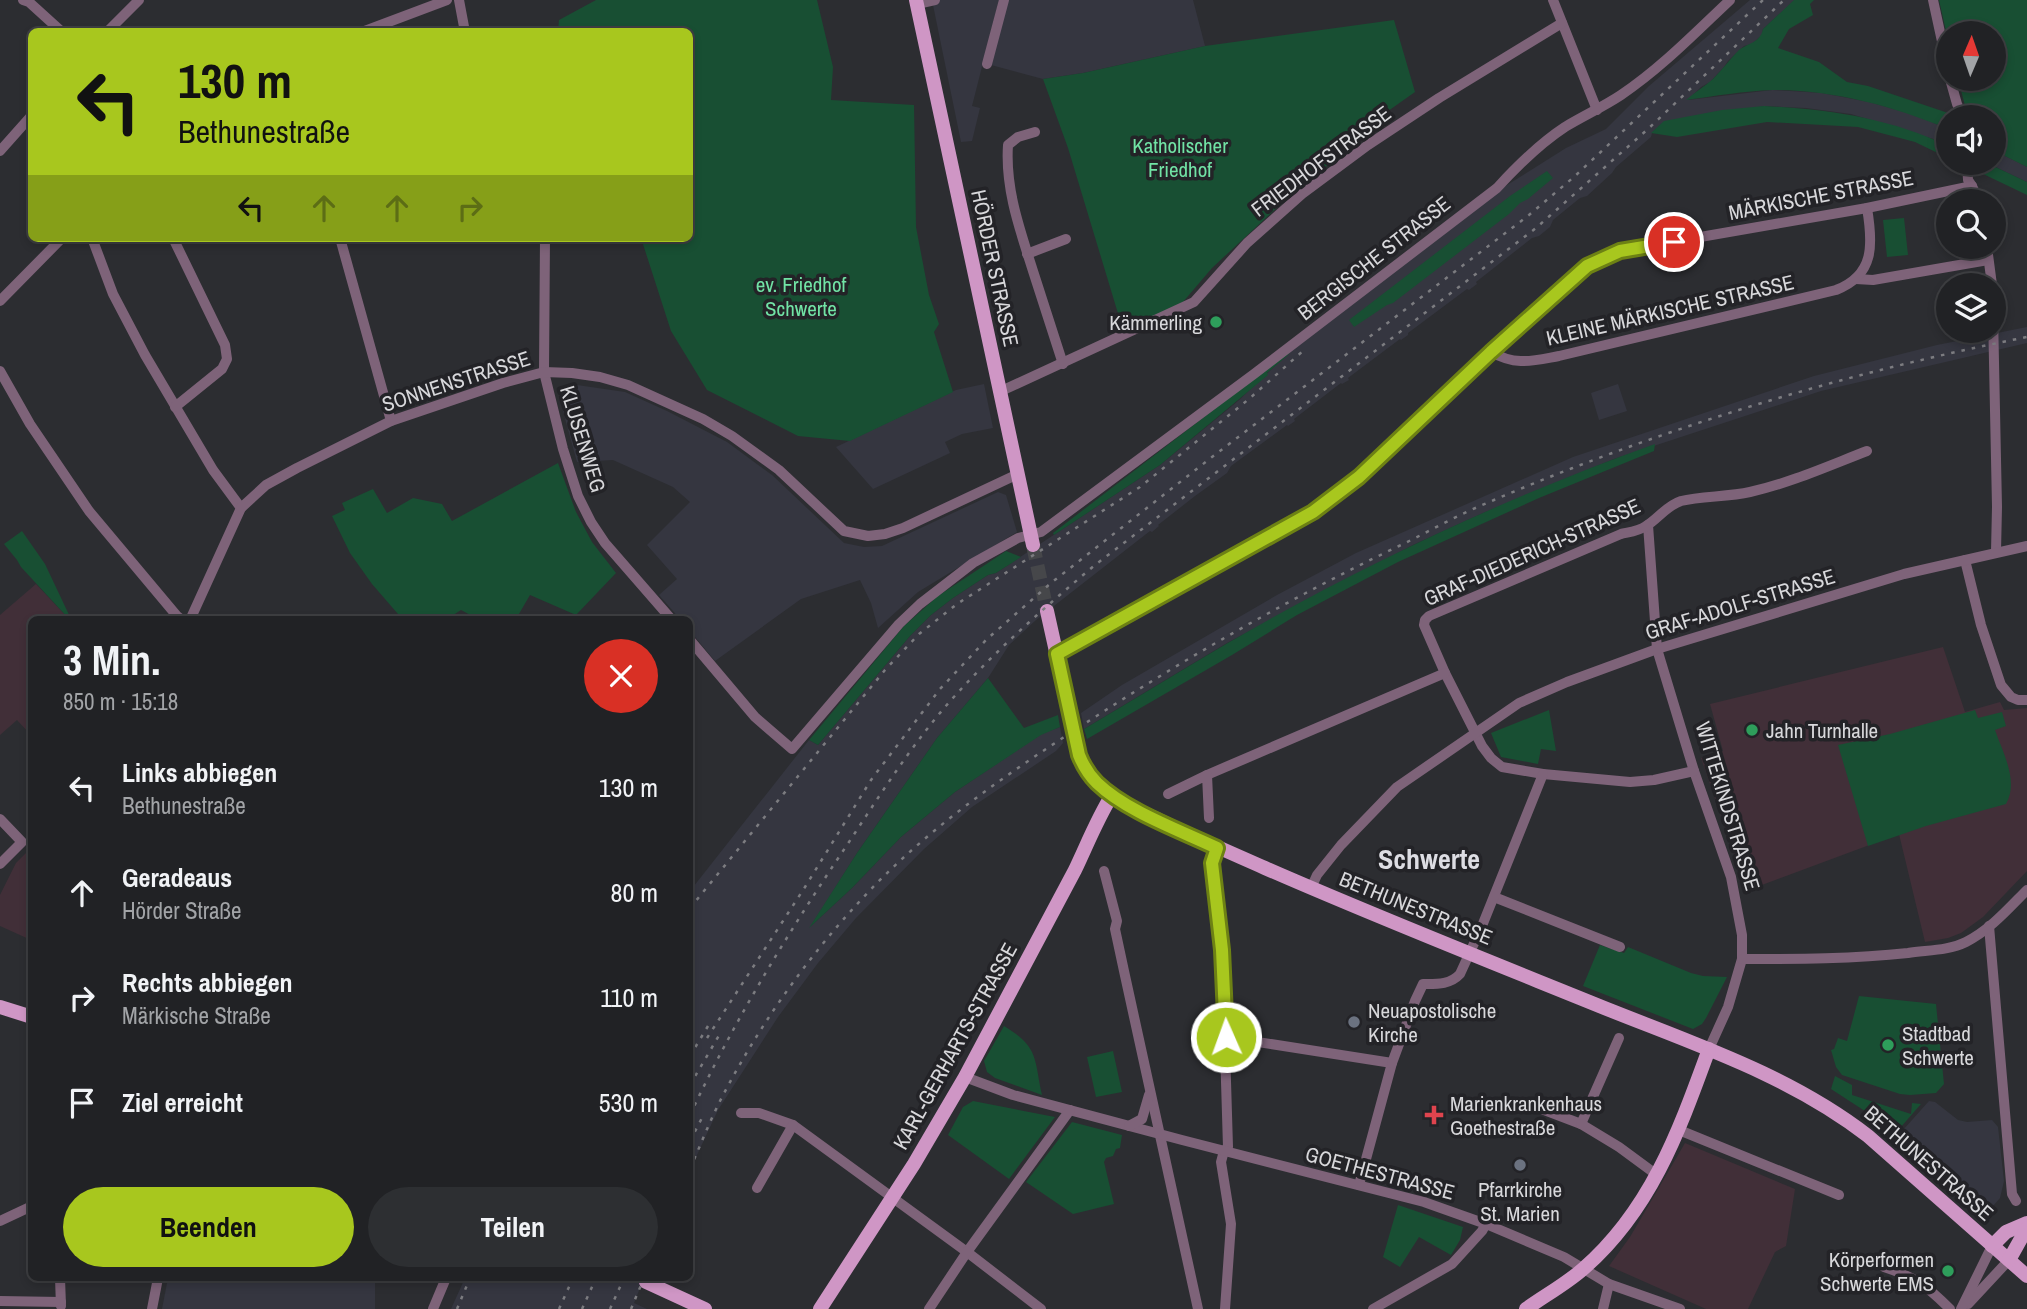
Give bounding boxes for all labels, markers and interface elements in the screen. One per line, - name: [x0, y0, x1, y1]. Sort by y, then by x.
- north arrow: [1936, 21, 2006, 91]
- map controls: [1936, 21, 2006, 343]
- text: 130 m: [178, 47, 292, 113]
- icon: left: [63, 56, 154, 147]
- street label: FRIEDHOFSTRASSE: [1245, 99, 1397, 223]
- button: sound: [1936, 105, 2006, 175]
- text: Bethunestraße: [178, 110, 350, 153]
- park label: Katholischer Friedhof: [1132, 131, 1228, 184]
- street label: MÄRKISCHE STRASSE: [1726, 163, 1916, 227]
- street label: HÖRDER STRASSE: [964, 187, 1026, 349]
- icon: left: [232, 189, 270, 227]
- icon: ahead: [305, 189, 343, 227]
- icon: ahead: [378, 189, 416, 227]
- icon: right: [451, 189, 489, 227]
- street label: BERGISCHE STRASSE: [1292, 189, 1456, 327]
- button: search: [1936, 189, 2006, 259]
- pin: [1644, 212, 1704, 272]
- icon: arrive: [1655, 223, 1693, 261]
- street label: KLEINE MÄRKISCHE STRASSE: [1543, 267, 1797, 353]
- park label: ev. Friedhof Schwerte: [756, 270, 847, 323]
- button: layers: [1936, 273, 2006, 343]
- place label: Kämmerling: [1109, 308, 1202, 337]
- marker: Kämmerling: [1208, 314, 1224, 330]
- street label: SONNENSTRASSE: [378, 343, 534, 419]
- street label: KLUSENWEG: [553, 382, 613, 496]
- street label: GRAF-DIEDERICH-STRASSE: [1419, 491, 1645, 613]
- street label: GRAF-ADOLF-STRASSE: [1642, 561, 1838, 647]
- text: 3 Min.: [63, 632, 161, 688]
- button: close: [584, 639, 658, 713]
- text: 850 m · 15:18: [63, 686, 178, 717]
- place label: Jahn Turnhalle: [1766, 716, 1878, 745]
- street label: WITTEKINDSTRASSE: [1689, 718, 1767, 894]
- marker: Jahn Turnhalle: [1744, 722, 1760, 738]
- text: Links abbiegen: [122, 755, 277, 790]
- icon: left: [63, 769, 101, 807]
- text: 130 m: [599, 770, 658, 805]
- text: Bethunestraße: [122, 790, 246, 821]
- district label: Schwerte: [1378, 840, 1480, 878]
- text: Geradeaus: [122, 860, 232, 895]
- street label: BETHUNESTRASSE: [1335, 864, 1497, 952]
- icon: ahead: [63, 874, 101, 912]
- text: 80 m: [611, 875, 658, 910]
- text: Hörder Straße: [122, 895, 242, 926]
- street label: KARL-GERHARTS-STRASSE: [886, 937, 1024, 1155]
- text: Rechts abbiegen: [122, 965, 293, 1000]
- icon: right: [63, 979, 101, 1017]
- text: 110 m: [600, 980, 658, 1015]
- place label: Neuapostolische Kirche: [1368, 996, 1496, 1049]
- text: Märkische Straße: [122, 1000, 271, 1031]
- position arrow: [1189, 1000, 1263, 1074]
- marker: Neuapostolische Kirche: [1346, 1014, 1362, 1030]
- place label: Stadtbad Schwerte: [1902, 1019, 1974, 1072]
- marker: Stadtbad Schwerte: [1880, 1037, 1896, 1053]
- icon: arrive: [63, 1084, 101, 1122]
- text: Ziel erreicht: [122, 1085, 243, 1120]
- text: 530 m: [599, 1085, 658, 1120]
- place label: Marienkrankenhaus Goethestraße: [1450, 1089, 1602, 1142]
- street label: BETHUNESTRASSE: [1858, 1099, 2000, 1227]
- marker: Marienkrankenhaus Goethestraße: [1424, 1105, 1444, 1125]
- street label: GOETHESTRASSE: [1302, 1139, 1458, 1207]
- marker: Pfarrkirche St. Marien: [1512, 1157, 1528, 1173]
- place label: Pfarrkirche St. Marien: [1478, 1175, 1562, 1228]
- button: Beenden: [63, 1187, 354, 1267]
- button: Teilen: [368, 1187, 658, 1267]
- place label: Körperformen Schwerte EMS: [1820, 1245, 1934, 1298]
- marker: Körperformen Schwerte EMS: [1940, 1263, 1956, 1279]

